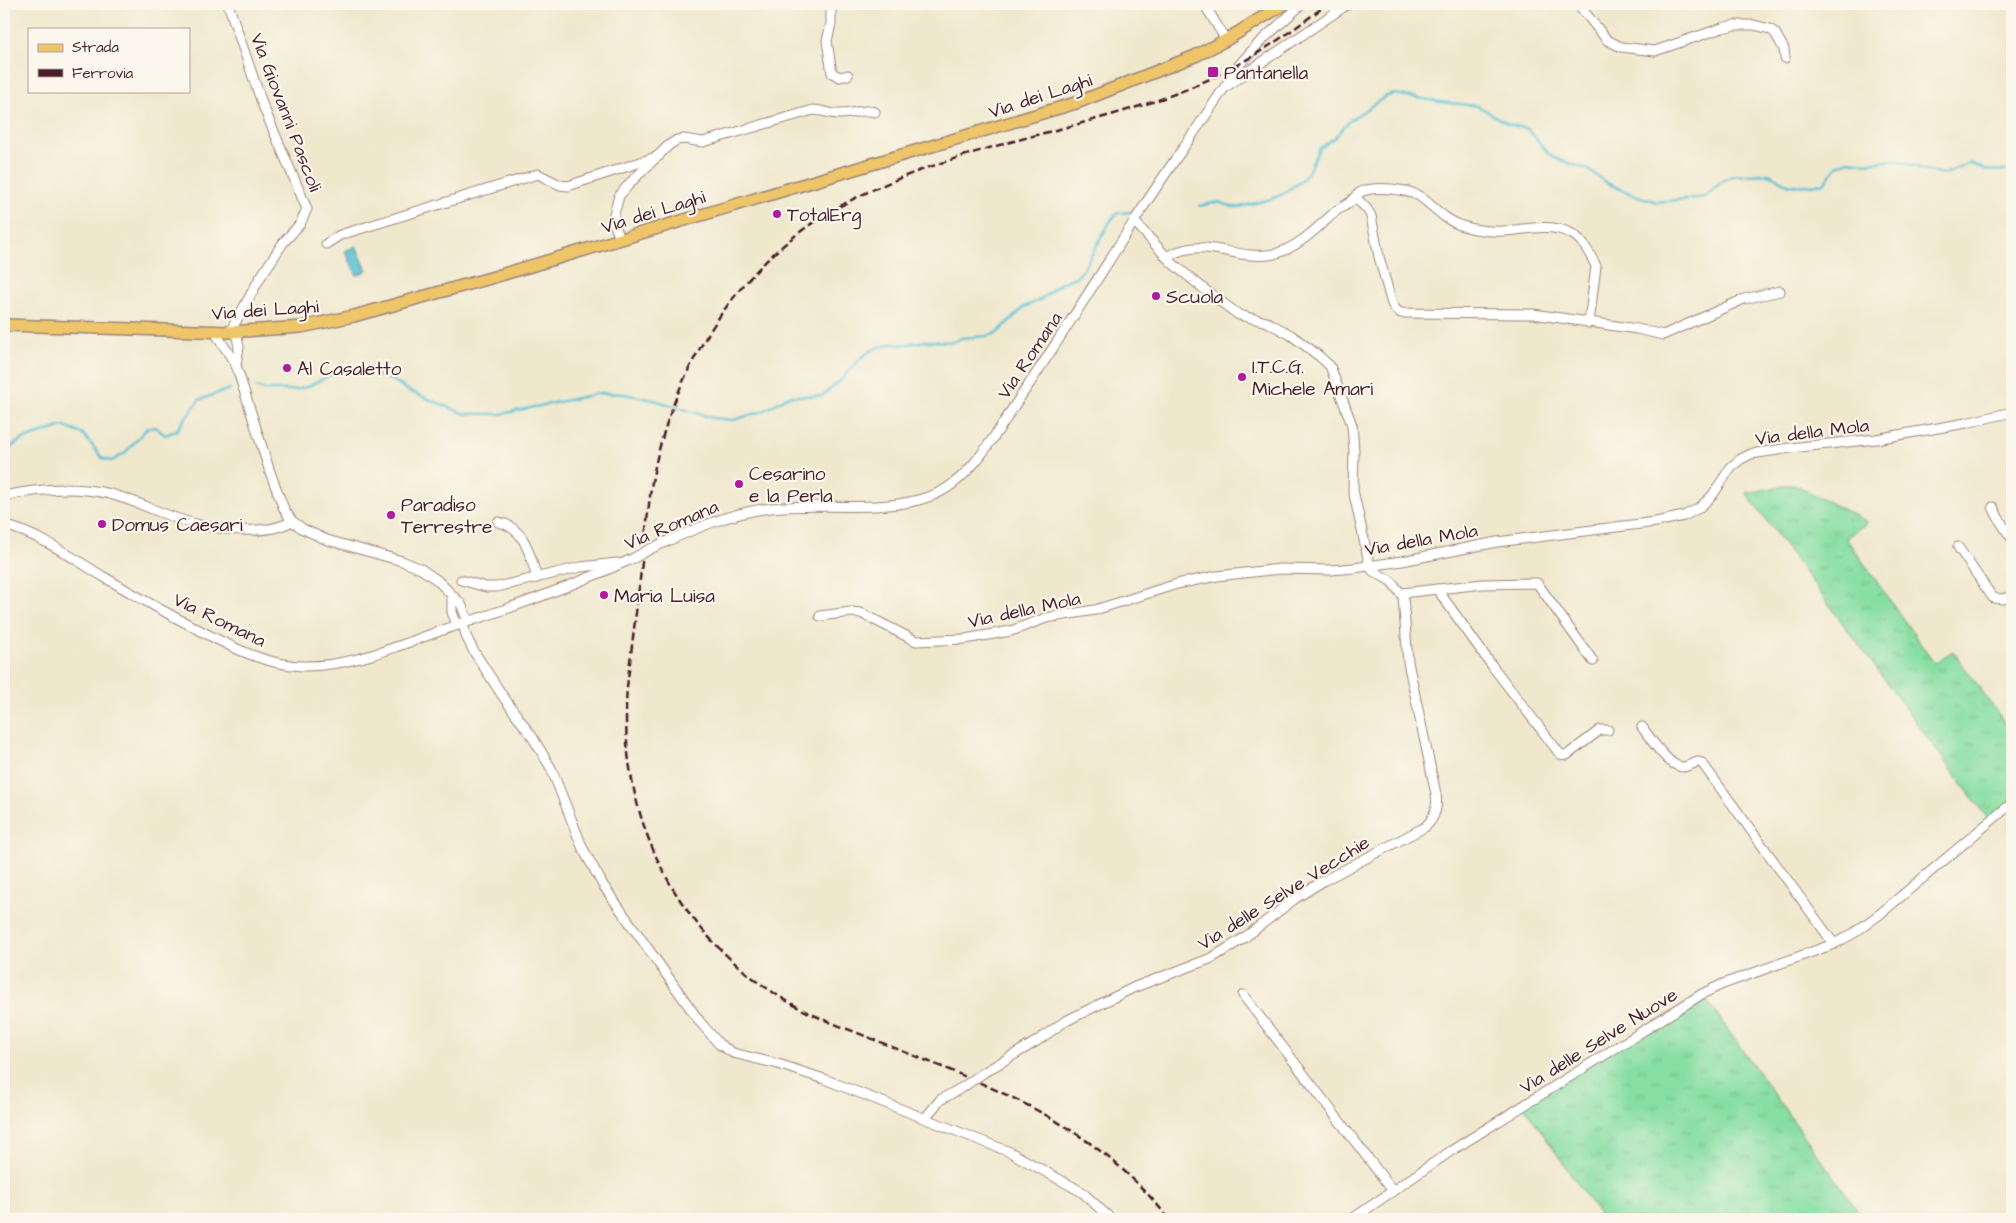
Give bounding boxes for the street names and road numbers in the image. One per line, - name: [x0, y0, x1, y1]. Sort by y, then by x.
- street label: Via Giovanni Pascoli: [243, 29, 328, 196]
- street label: Via dei Laghi: [985, 67, 1096, 127]
- street label: Via dei Laghi: [598, 184, 709, 242]
- street label: Via dei Laghi: [211, 293, 320, 329]
- street label: Via Romana: [991, 307, 1070, 405]
- street label: Via della Mola: [1754, 412, 1871, 453]
- street label: Via Romana: [620, 493, 723, 557]
- street label: Via della Mola: [1363, 517, 1480, 564]
- street label: Via della Mola: [966, 585, 1083, 636]
- street label: Via Romana: [169, 586, 270, 655]
- street label: Via delle Selve Vecchie: [1193, 829, 1375, 957]
- street label: Via delle Selve Nuove: [1515, 982, 1683, 1101]

